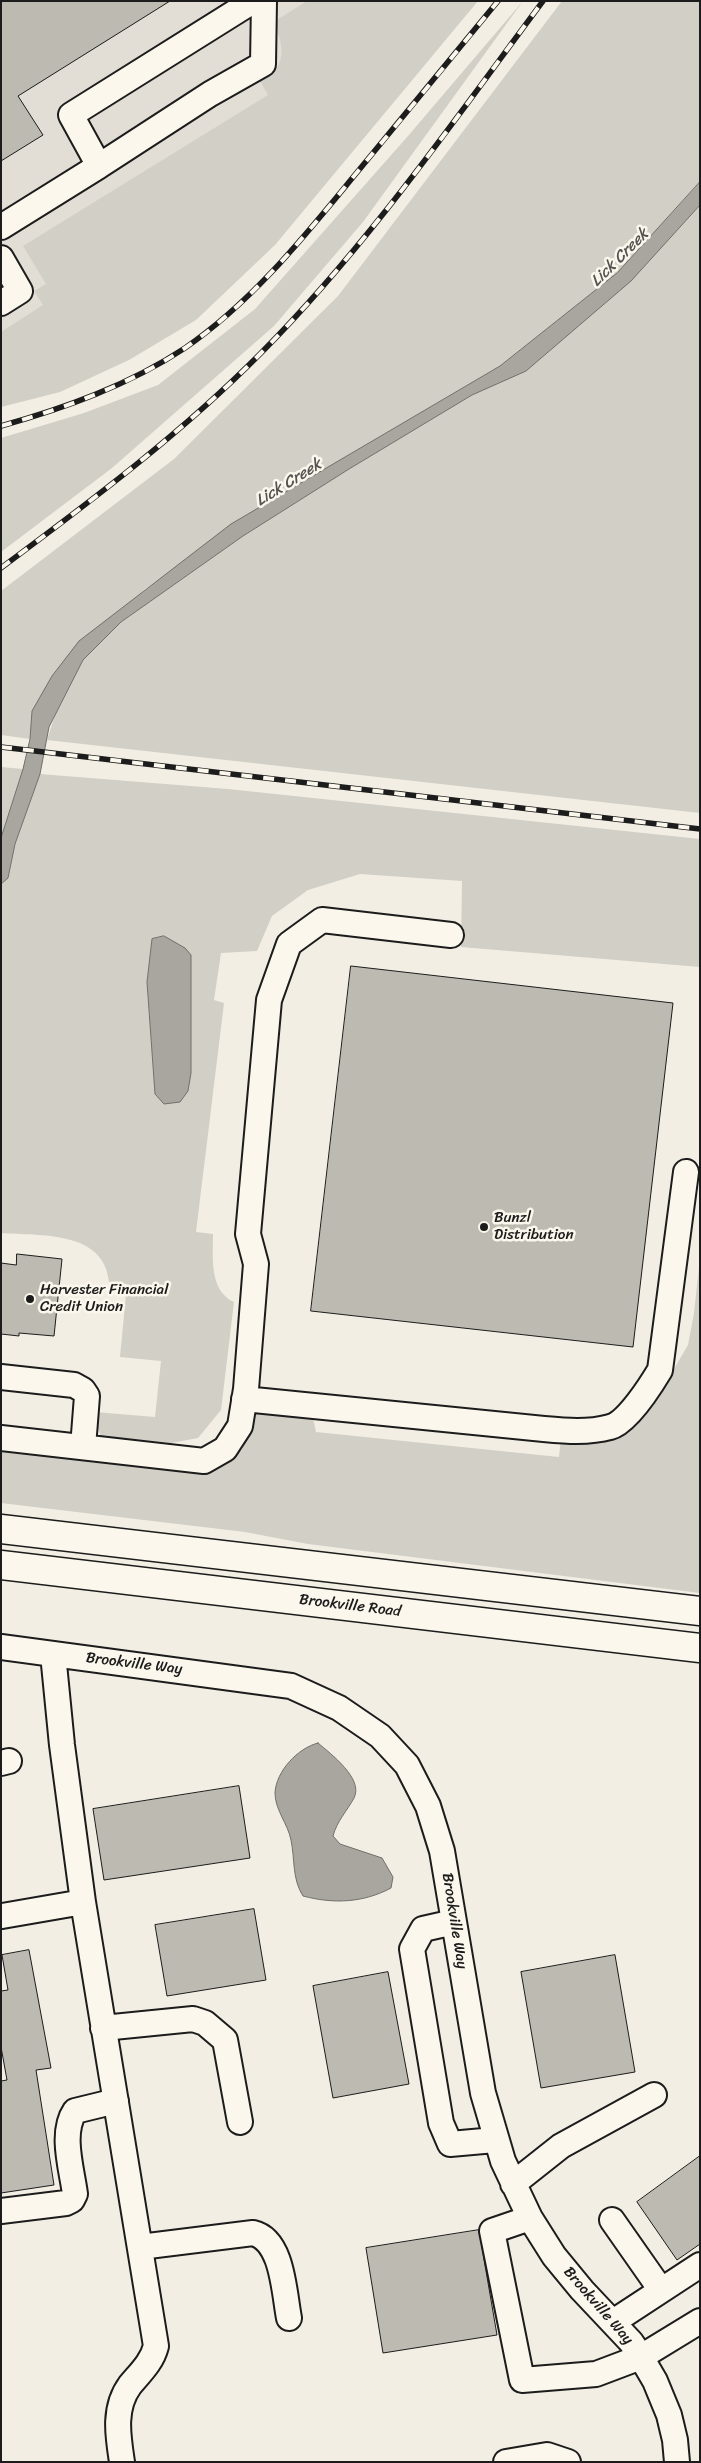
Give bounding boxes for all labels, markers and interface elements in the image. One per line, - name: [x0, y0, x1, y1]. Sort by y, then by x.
- water label: Lick Creek: [587, 225, 653, 291]
- water label: Lick Creek: [253, 455, 325, 511]
- place label: Bunzl Distribution: [494, 1209, 574, 1244]
- marker: Bunzl Distribution: [478, 1221, 490, 1233]
- place label: Harvester Financial Credit Union: [40, 1281, 168, 1316]
- marker: Harvester Financial Credit Union: [24, 1293, 36, 1305]
- street label: Brookville Road: [298, 1591, 402, 1621]
- street label: Brookville Way: [85, 1649, 183, 1679]
- street label: Brookville Way: [438, 1872, 470, 1970]
- street label: Brookville Way: [559, 2264, 637, 2348]

